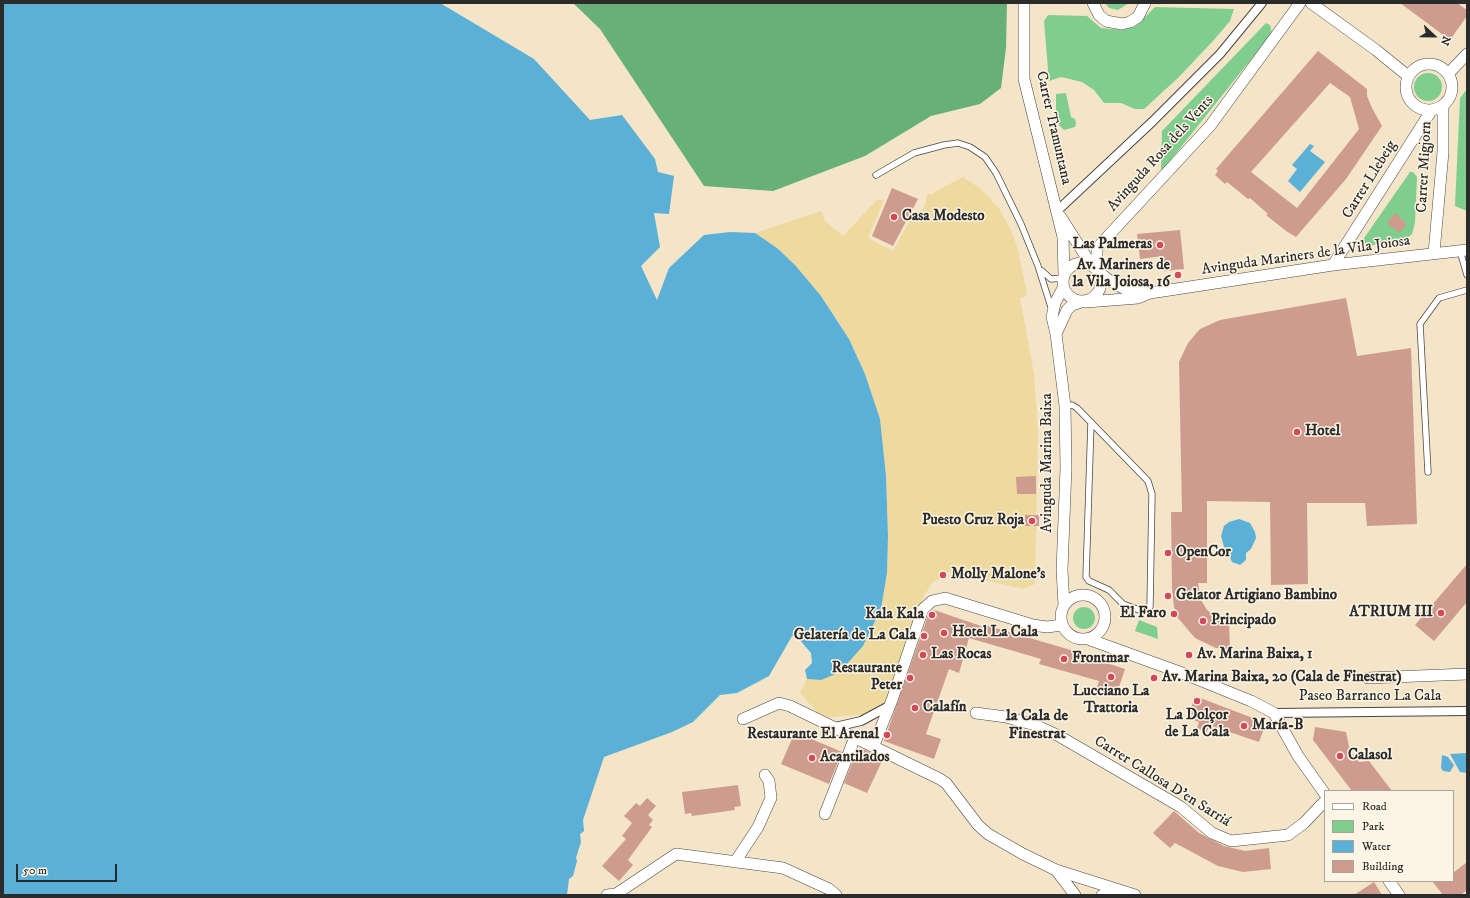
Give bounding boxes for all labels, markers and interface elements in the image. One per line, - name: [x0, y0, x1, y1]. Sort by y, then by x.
- north arrow: [1414, 16, 1454, 56]
- text: N: [1437, 34, 1453, 47]
- street label: Carrer Tramuntana: [1031, 70, 1075, 186]
- street label: Avinguda Rosa dels Vents: [1104, 92, 1218, 216]
- street label: Carrer Migjorn: [1414, 121, 1436, 213]
- street label: Carrer Llebeig: [1339, 138, 1401, 222]
- place label: Casa Modesto: [902, 208, 985, 226]
- marker: Casa Modesto: [889, 212, 899, 222]
- street label: Avinguda Mariners de la Vila Joiosa: [1201, 232, 1411, 280]
- place label: Las Palmeras: [1073, 236, 1152, 254]
- marker: Las Palmeras: [1155, 240, 1165, 250]
- place label: Av. Mariners de la Vila Joiosa, 16: [1072, 257, 1170, 292]
- marker: Av. Mariners de la Vila Joiosa, 16: [1173, 270, 1183, 280]
- street label: Avinguda Marina Baixa: [1039, 393, 1057, 533]
- place label: Hotel: [1305, 423, 1340, 441]
- marker: Hotel: [1292, 427, 1302, 437]
- place label: Puesto Cruz Roja: [922, 512, 1024, 530]
- marker: Puesto Cruz Roja: [1027, 516, 1037, 526]
- place label: OpenCor: [1176, 544, 1231, 562]
- marker: OpenCor: [1163, 548, 1173, 558]
- place label: Molly Malone's: [951, 566, 1045, 584]
- marker: Molly Malone's: [938, 570, 948, 580]
- place label: Gelator Artigiano Bambino: [1176, 587, 1337, 605]
- marker: Gelator Artigiano Bambino: [1163, 591, 1173, 601]
- place label: ATRIUM III: [1349, 604, 1433, 622]
- place label: El Faro: [1120, 605, 1166, 623]
- place label: Kala Kala: [865, 606, 924, 624]
- marker: ATRIUM III: [1436, 608, 1446, 618]
- marker: El Faro: [1169, 609, 1179, 619]
- marker: Kala Kala: [927, 610, 937, 620]
- place label: Principado: [1211, 612, 1276, 630]
- marker: Principado: [1198, 616, 1208, 626]
- place label: Hotel La Cala: [952, 624, 1038, 642]
- place label: Gelatería de La Cala: [794, 627, 916, 645]
- marker: Hotel La Cala: [939, 628, 949, 638]
- marker: Gelatería de La Cala: [919, 631, 929, 641]
- place label: Las Rocas: [931, 646, 991, 664]
- place label: Av. Marina Baixa, 1: [1197, 646, 1313, 664]
- marker: Las Rocas: [918, 650, 928, 660]
- place label: Frontmar: [1072, 650, 1129, 668]
- marker: Av. Marina Baixa, 1: [1184, 650, 1194, 660]
- marker: Frontmar: [1059, 654, 1069, 664]
- place label: Restaurante Peter: [832, 660, 902, 695]
- place label: Av. Marina Baixa, 20 (Cala de Finestrat): [1162, 669, 1402, 687]
- marker: Lucciano La Trattoria: [1106, 672, 1116, 682]
- marker: Restaurante Peter: [905, 673, 915, 683]
- marker: Av. Marina Baixa, 20 (Cala de Finestrat): [1149, 673, 1159, 683]
- place label: Lucciano La Trattoria: [1073, 683, 1149, 718]
- street label: Paseo Barranco La Cala: [1299, 688, 1441, 706]
- marker: La Dolçor de La Cala: [1192, 696, 1202, 706]
- place label: Calafín: [923, 699, 967, 717]
- marker: Calafín: [910, 703, 920, 713]
- district label: la Cala de Finestrat: [1006, 707, 1068, 745]
- place label: La Dolçor de La Cala: [1165, 707, 1229, 742]
- place label: María-B: [1252, 717, 1303, 735]
- marker: María-B: [1239, 721, 1249, 731]
- place label: Restaurante El Arenal: [747, 726, 879, 744]
- marker: Restaurante El Arenal: [882, 730, 892, 740]
- street label: Carrer Callosa D'en Sarriá: [1090, 733, 1234, 831]
- place label: Calasol: [1348, 747, 1392, 765]
- place label: Acantilados: [820, 749, 889, 767]
- marker: Calasol: [1335, 751, 1345, 761]
- marker: Acantilados: [807, 753, 817, 763]
- legend: [1324, 790, 1454, 882]
- text: Road: [1362, 799, 1387, 814]
- text: Park: [1362, 819, 1384, 834]
- text: Water: [1362, 839, 1391, 854]
- scale bar: [18, 856, 119, 882]
- text: Building: [1362, 859, 1403, 874]
- text: 50 m: [23, 863, 47, 878]

